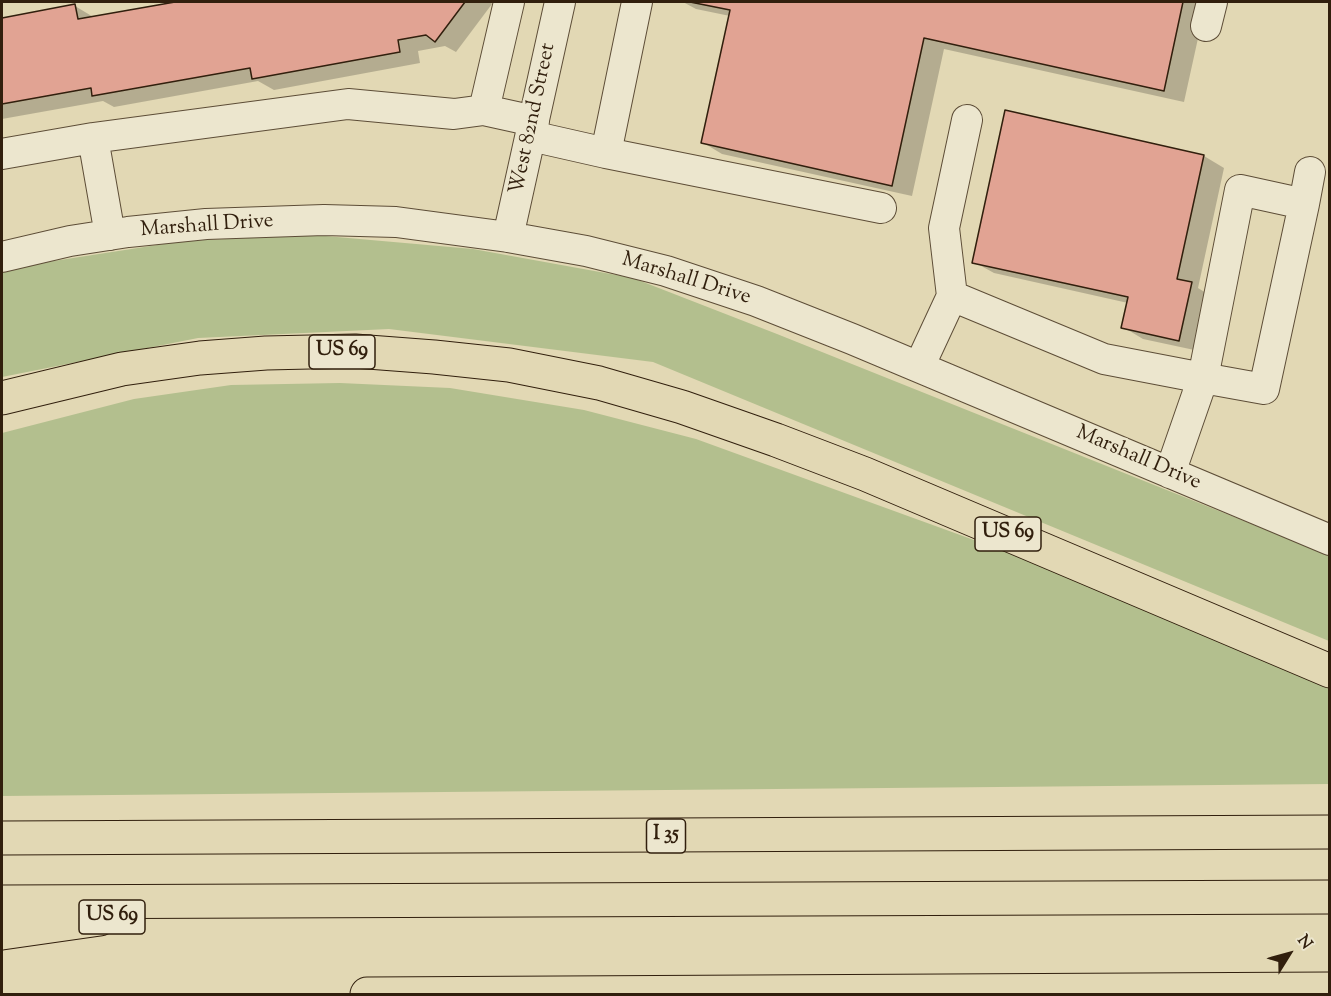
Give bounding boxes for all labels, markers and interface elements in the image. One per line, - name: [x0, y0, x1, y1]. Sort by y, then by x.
- street label: West 82nd Street: [506, 41, 562, 197]
- street label: Marshall Drive: [140, 210, 274, 244]
- street label: Marshall Drive: [618, 248, 754, 312]
- road number: US 69: [309, 335, 375, 369]
- street label: Marshall Drive: [1072, 421, 1204, 497]
- road number: US 69: [975, 517, 1041, 551]
- road number: I 35: [646, 819, 686, 853]
- road number: US 69: [79, 900, 145, 934]
- north arrow: [1259, 924, 1319, 984]
- text: N: [1291, 931, 1317, 955]

